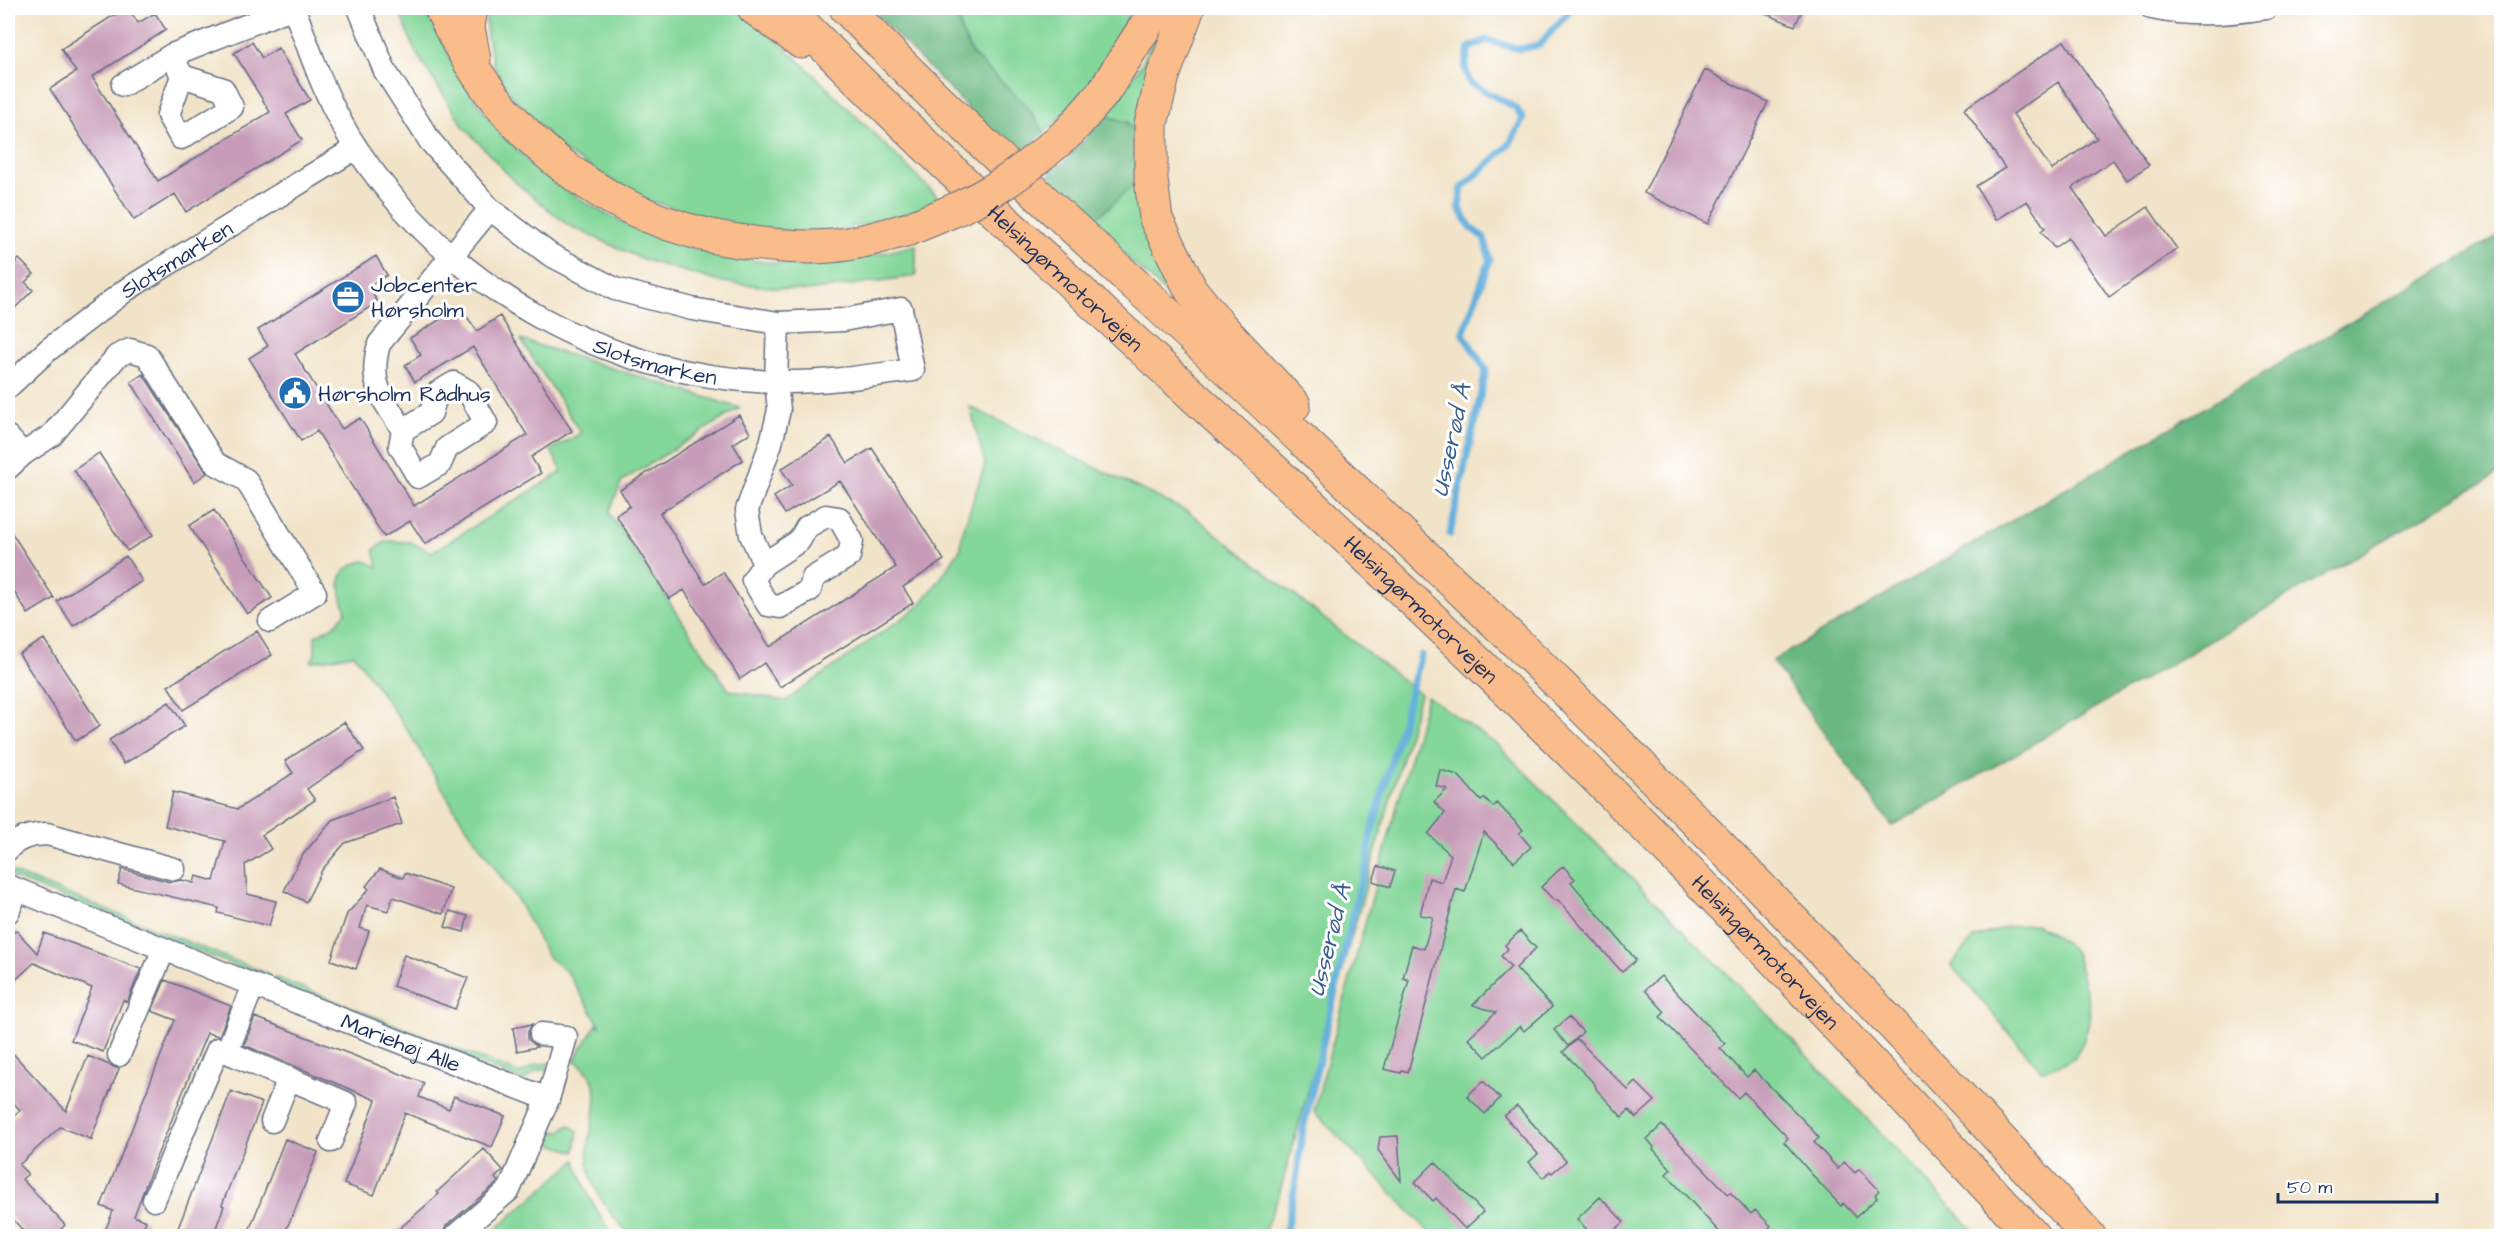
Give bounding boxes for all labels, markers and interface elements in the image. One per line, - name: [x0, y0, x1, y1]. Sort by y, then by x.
- street label: Helsingørmotorvejen: [980, 198, 1150, 359]
- street label: Slotsmarken: [115, 214, 239, 307]
- place label: Jobcenter Hørsholm: [371, 270, 477, 326]
- office icon: Jobcenter Hørsholm: [330, 279, 366, 315]
- street label: Slotsmarken: [588, 331, 719, 394]
- public building icon: Hørsholm Rådhus: [277, 375, 313, 411]
- place label: Hørsholm Rådhus: [318, 379, 491, 410]
- water label: Usserød Å: [1423, 379, 1481, 500]
- street label: Helsingørmotorvejen: [1336, 529, 1505, 691]
- street label: Helsingørmotorvejen: [1684, 868, 1846, 1037]
- water label: Usserød Å: [1300, 879, 1361, 1000]
- street label: Mariehøj Alle: [336, 1007, 465, 1081]
- scale bar: [2278, 1166, 2437, 1204]
- text: 50 m: [2287, 1175, 2332, 1200]

